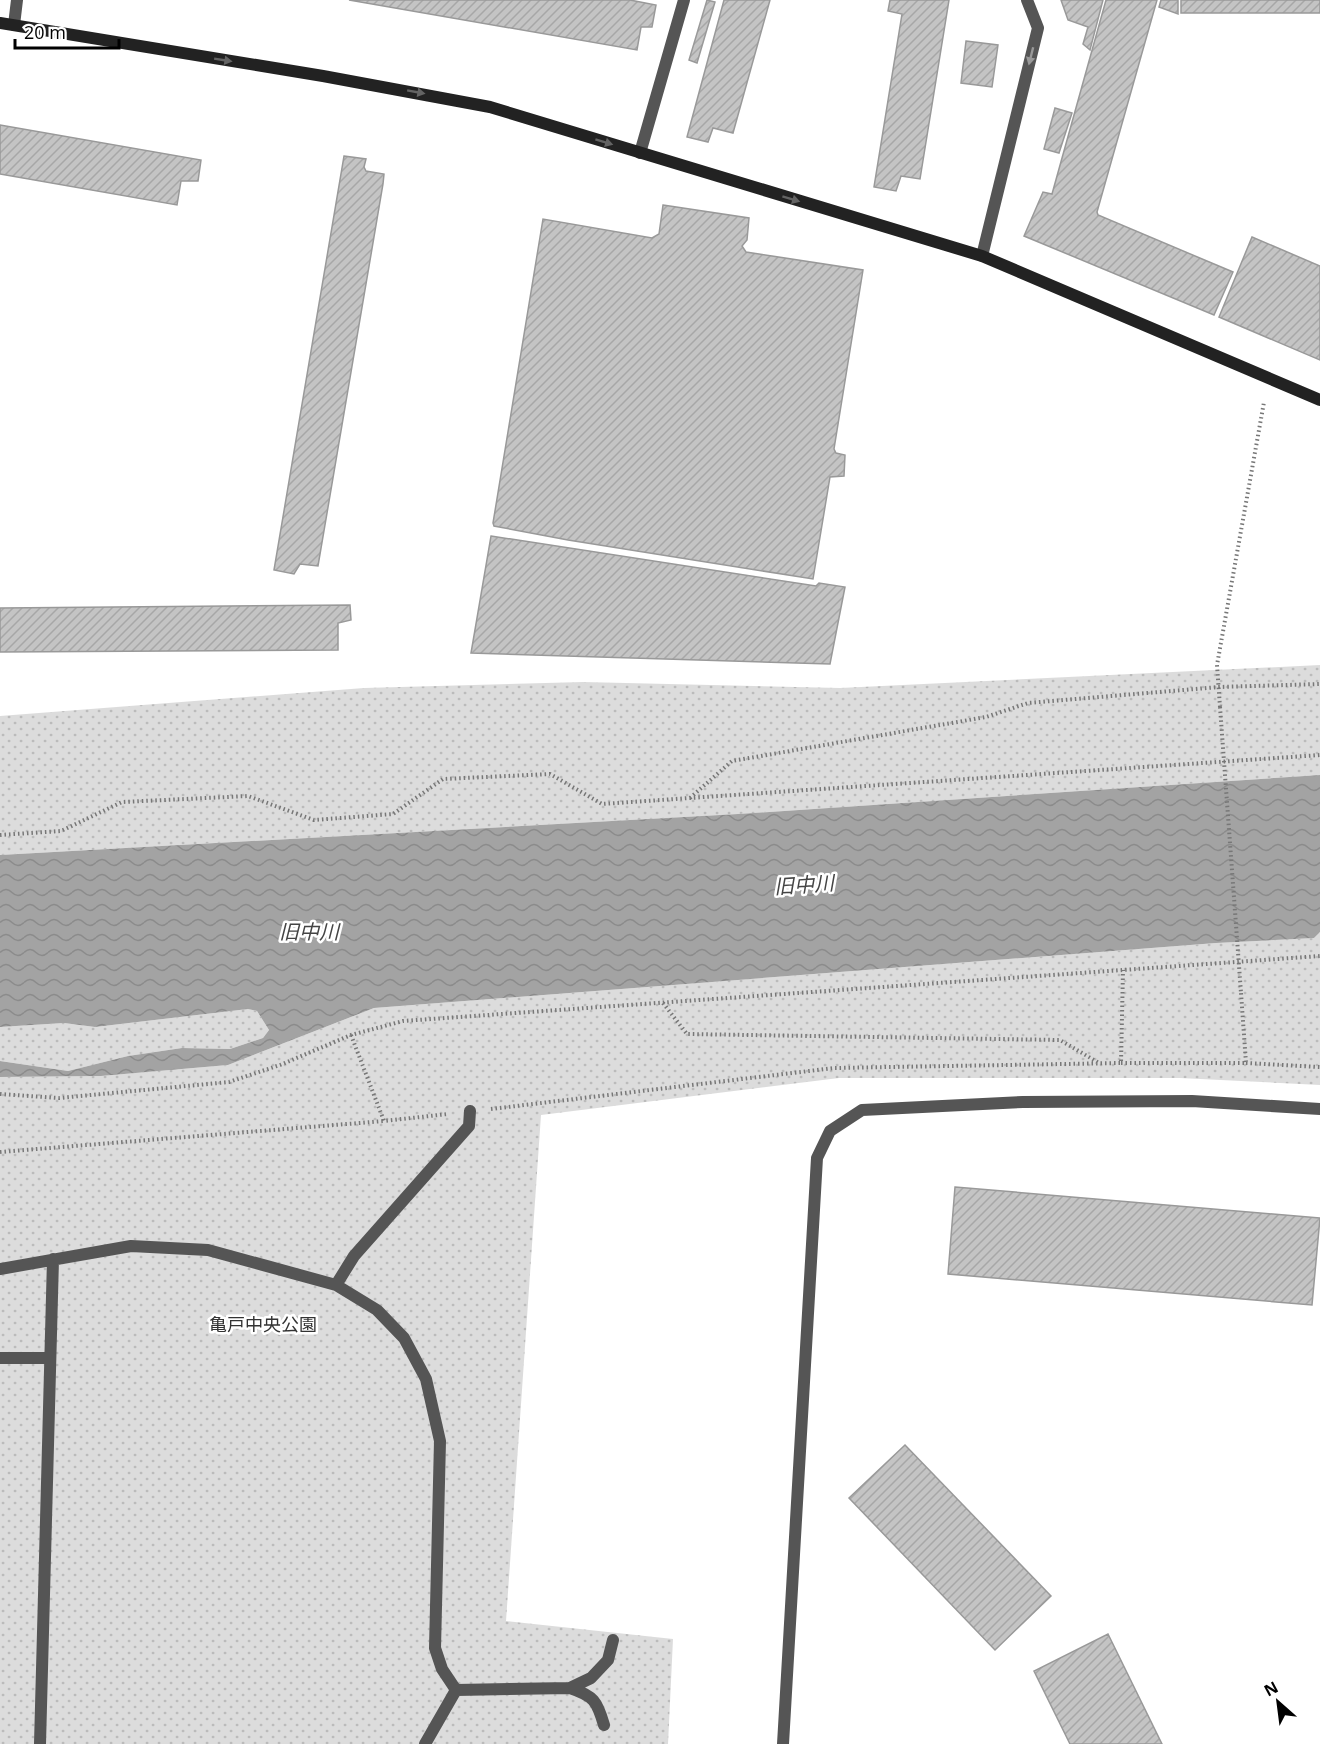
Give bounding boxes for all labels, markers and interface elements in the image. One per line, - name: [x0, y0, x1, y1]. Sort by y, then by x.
- scale bar: [15, 12, 118, 50]
- text: 20 m: [24, 20, 66, 44]
- one-way arrow: [1025, 47, 1035, 65]
- one-way arrow: [214, 56, 233, 65]
- one-way arrow: [406, 88, 425, 97]
- one-way arrow: [595, 138, 613, 147]
- one-way arrow: [782, 195, 800, 204]
- water label: 旧中川: [773, 869, 837, 900]
- water label: 旧中川: [279, 918, 341, 945]
- park label: 亀戸中央公園: [209, 1312, 317, 1336]
- north arrow: [1248, 1672, 1308, 1732]
- text: N: [1260, 1676, 1282, 1702]

